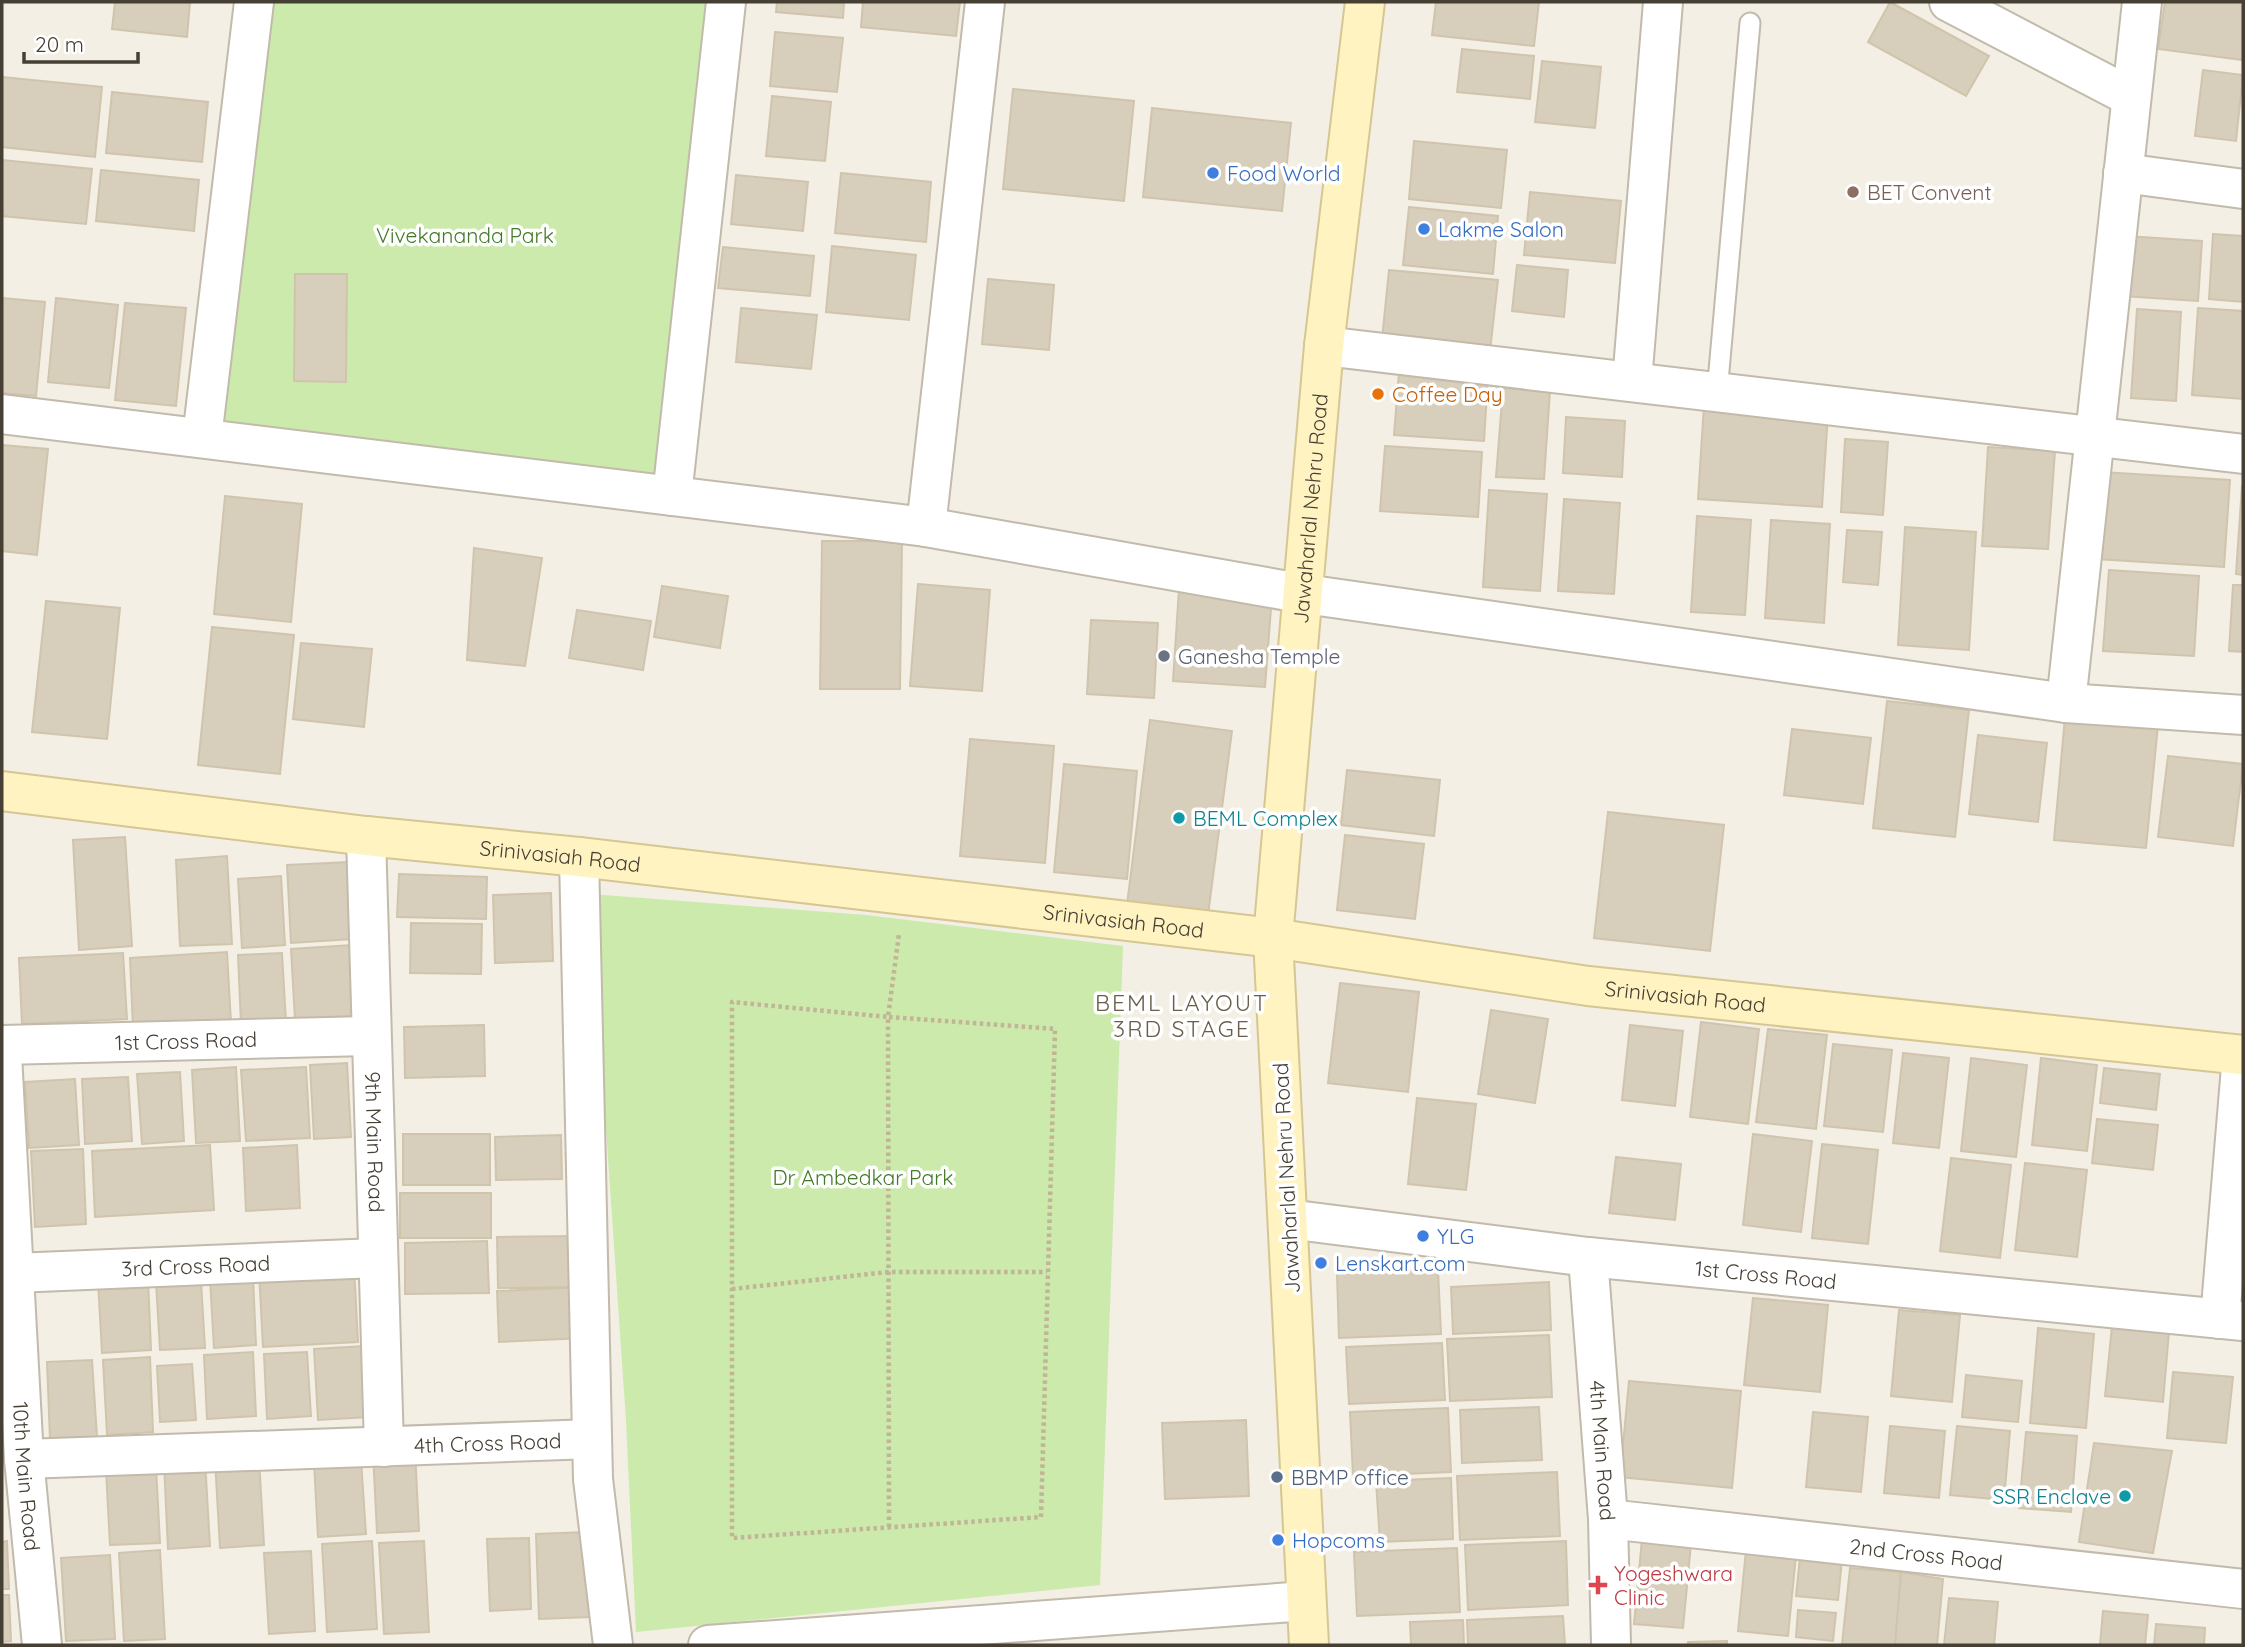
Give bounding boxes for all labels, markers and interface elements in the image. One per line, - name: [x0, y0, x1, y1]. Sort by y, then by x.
- scale bar: [24, 21, 138, 65]
- text: 20 m: [35, 31, 84, 57]
- place label: Food World: [1227, 160, 1340, 186]
- marker: Food World: [1205, 165, 1221, 181]
- place label: BET Convent: [1867, 179, 1992, 205]
- marker: BET Convent: [1845, 184, 1861, 200]
- place label: Lakme Salon: [1438, 216, 1564, 242]
- marker: Lakme Salon: [1416, 221, 1432, 237]
- park label: Vivekananda Park: [376, 222, 554, 248]
- place label: Coffee Day: [1392, 381, 1503, 407]
- marker: Coffee Day: [1370, 386, 1386, 402]
- street label: Jawaharlal Nehru Road: [1287, 392, 1333, 625]
- place label: Ganesha Temple: [1178, 643, 1340, 669]
- marker: Ganesha Temple: [1156, 648, 1172, 664]
- place label: BEML Complex: [1193, 805, 1338, 831]
- marker: BEML Complex: [1171, 810, 1187, 826]
- street label: Srinivasiah Road: [479, 834, 642, 877]
- street label: Srinivasiah Road: [1042, 898, 1205, 943]
- street label: Srinivasiah Road: [1604, 975, 1767, 1018]
- district label: BEML LAYOUT 3RD STAGE: [1095, 988, 1269, 1043]
- street label: 1st Cross Road: [115, 1026, 257, 1055]
- street label: Jawaharlal Nehru Road: [1267, 1062, 1305, 1294]
- street label: 9th Main Road: [360, 1071, 390, 1213]
- park label: Dr Ambedkar Park: [772, 1164, 954, 1190]
- place label: YLG: [1437, 1223, 1474, 1249]
- marker: YLG: [1415, 1228, 1431, 1244]
- street label: 3rd Cross Road: [121, 1249, 271, 1282]
- place label: Lenskart.com: [1335, 1250, 1466, 1276]
- marker: Lenskart.com: [1313, 1255, 1329, 1271]
- street label: 1st Cross Road: [1694, 1255, 1838, 1294]
- street label: 4th Main Road: [1584, 1379, 1621, 1521]
- street label: 10th Main Road: [8, 1401, 46, 1552]
- street label: 4th Cross Road: [414, 1427, 562, 1458]
- place label: BBMP office: [1291, 1464, 1409, 1490]
- marker: BBMP office: [1269, 1469, 1285, 1485]
- place label: SSR Enclave: [1992, 1483, 2111, 1509]
- marker: SSR Enclave: [2117, 1488, 2133, 1504]
- place label: Hopcoms: [1292, 1527, 1385, 1553]
- marker: Hopcoms: [1270, 1532, 1286, 1548]
- street label: 2nd Cross Road: [1848, 1533, 2004, 1575]
- place label: Yogeshwara Clinic: [1614, 1560, 1733, 1610]
- marker: Yogeshwara Clinic: [1588, 1575, 1608, 1595]

